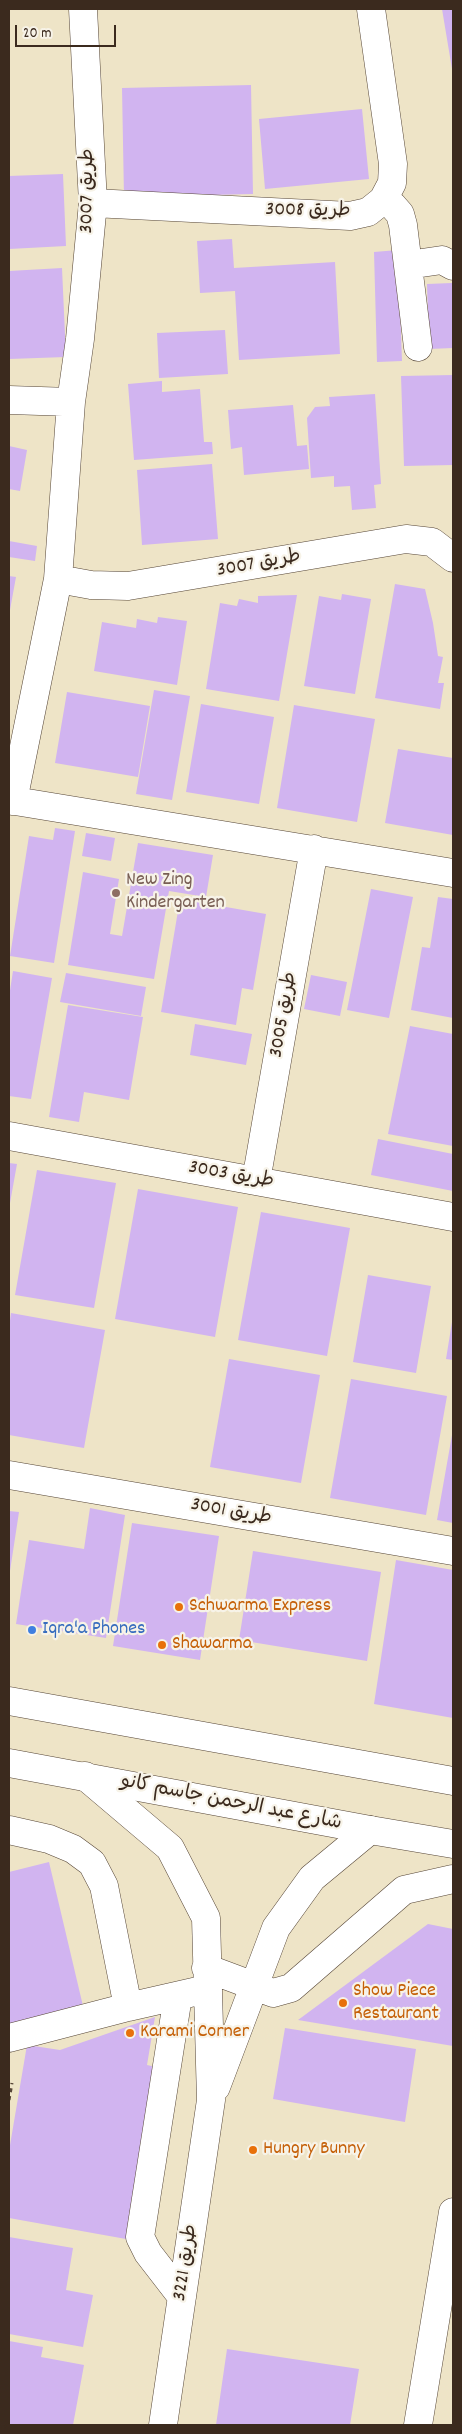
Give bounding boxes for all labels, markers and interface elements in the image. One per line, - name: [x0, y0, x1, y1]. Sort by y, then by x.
- scale bar: [18, 15, 119, 47]
- text: 20 m: [23, 23, 51, 45]
- street label: طريق 3007: [76, 148, 102, 234]
- street label: طريق 3008: [265, 199, 351, 225]
- street label: طريق 3007: [215, 546, 303, 584]
- place label: New Zing Kindergarten: [126, 869, 225, 916]
- marker: New Zing Kindergarten: [110, 887, 122, 899]
- street label: طريق 3005: [266, 970, 304, 1060]
- street label: طريق 3003: [187, 1157, 275, 1195]
- street label: طريق 3001: [189, 1494, 273, 1532]
- place label: Schwarma Express: [189, 1595, 331, 1619]
- marker: Schwarma Express: [173, 1601, 185, 1613]
- place label: Iqra'a Phones: [42, 1618, 145, 1642]
- marker: Iqra'a Phones: [26, 1624, 38, 1636]
- place label: Shawarma: [172, 1633, 252, 1657]
- marker: Shawarma: [156, 1639, 168, 1651]
- street label: شارع عبد الرحمن جاسم كانو: [119, 1771, 343, 1837]
- place label: Show Piece Restaurant: [353, 1980, 439, 2027]
- marker: Show Piece Restaurant: [337, 1997, 349, 2009]
- place label: Karami Corner: [140, 2021, 249, 2045]
- marker: Karami Corner: [124, 2027, 136, 2039]
- place label: Hungry Bunny: [263, 2138, 365, 2162]
- marker: Hungry Bunny: [247, 2144, 259, 2156]
- street label: طريق 3221: [169, 2223, 205, 2303]

